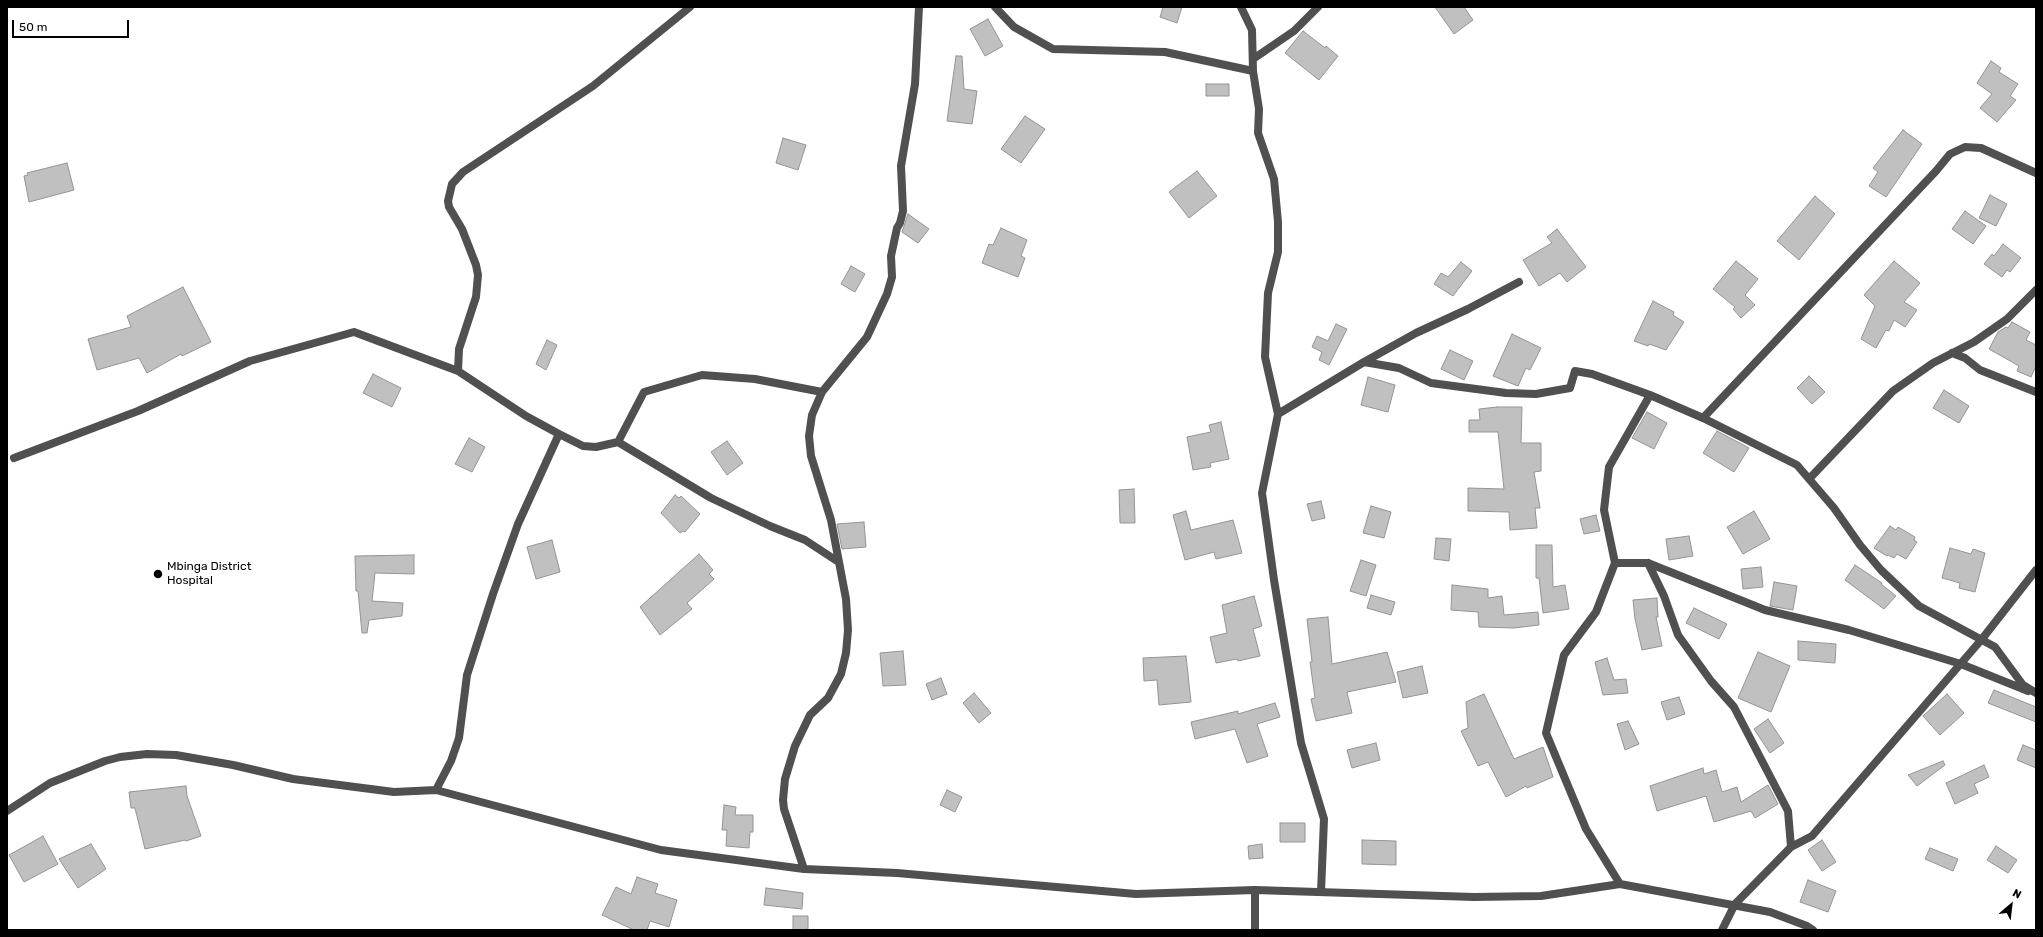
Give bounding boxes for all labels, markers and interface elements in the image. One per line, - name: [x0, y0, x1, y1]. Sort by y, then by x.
- scale bar: [14, 12, 131, 38]
- text: 50 m: [19, 20, 47, 34]
- place label: Mbinga District Hospital: [167, 560, 251, 588]
- marker: Mbinga District Hospital: [152, 568, 164, 580]
- north arrow: [1991, 885, 2031, 925]
- text: N: [2010, 886, 2023, 902]

